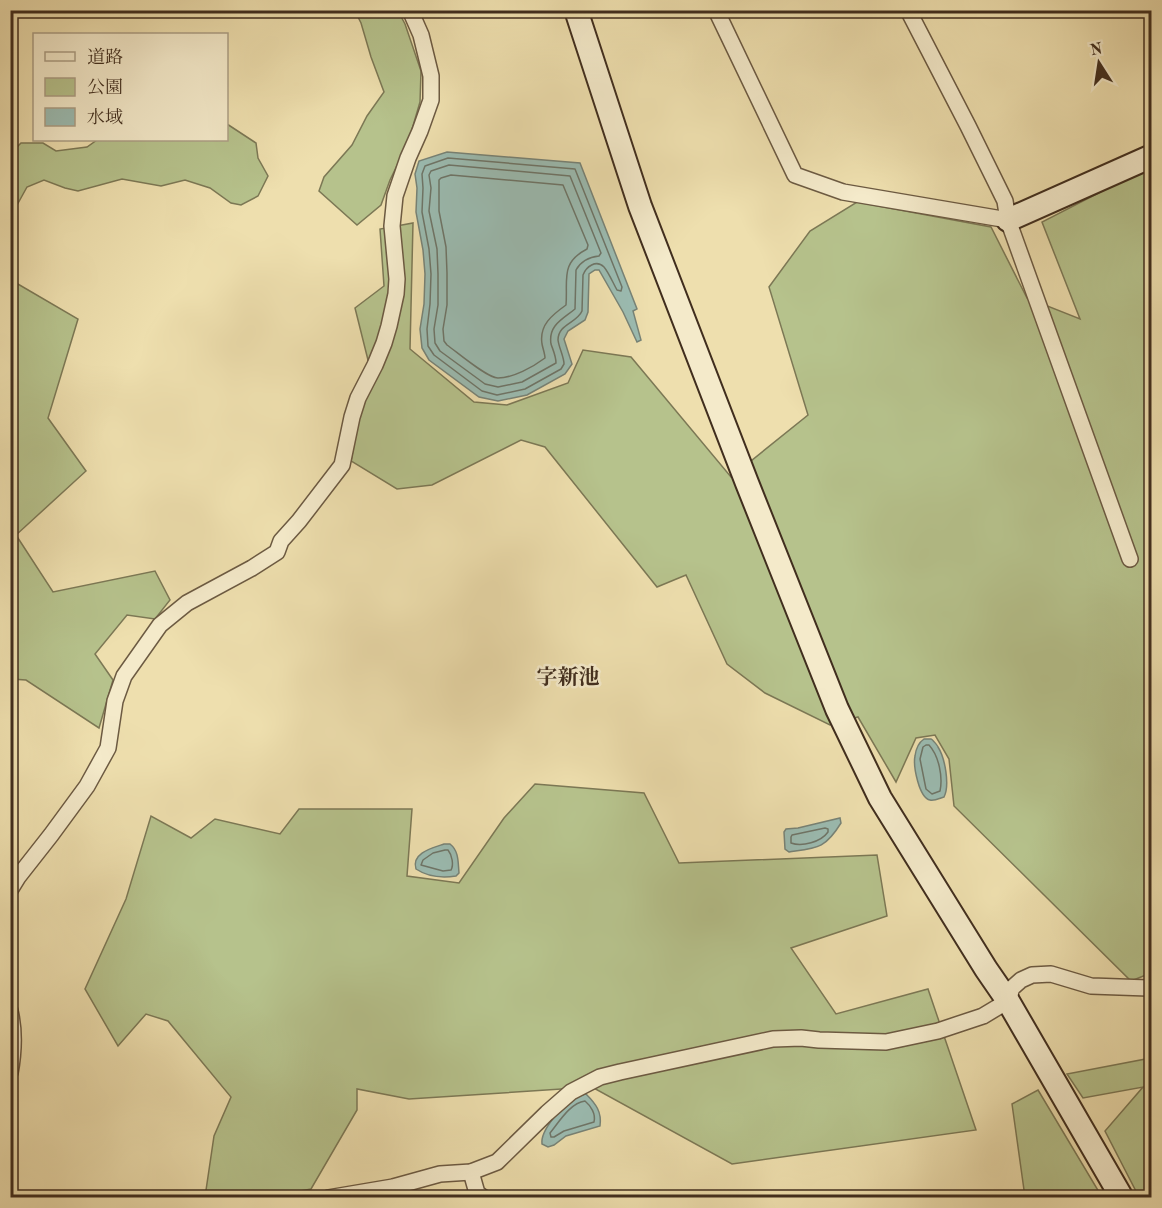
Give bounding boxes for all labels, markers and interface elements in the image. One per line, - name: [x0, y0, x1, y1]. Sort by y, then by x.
- legend: [33, 33, 228, 141]
- north arrow: [1069, 33, 1129, 93]
- text: N: [1089, 41, 1105, 59]
- text: 道路: [87, 47, 123, 67]
- text: 公園: [87, 78, 123, 97]
- text: 水域: [87, 107, 123, 127]
- district label: 字新池: [537, 665, 600, 689]

